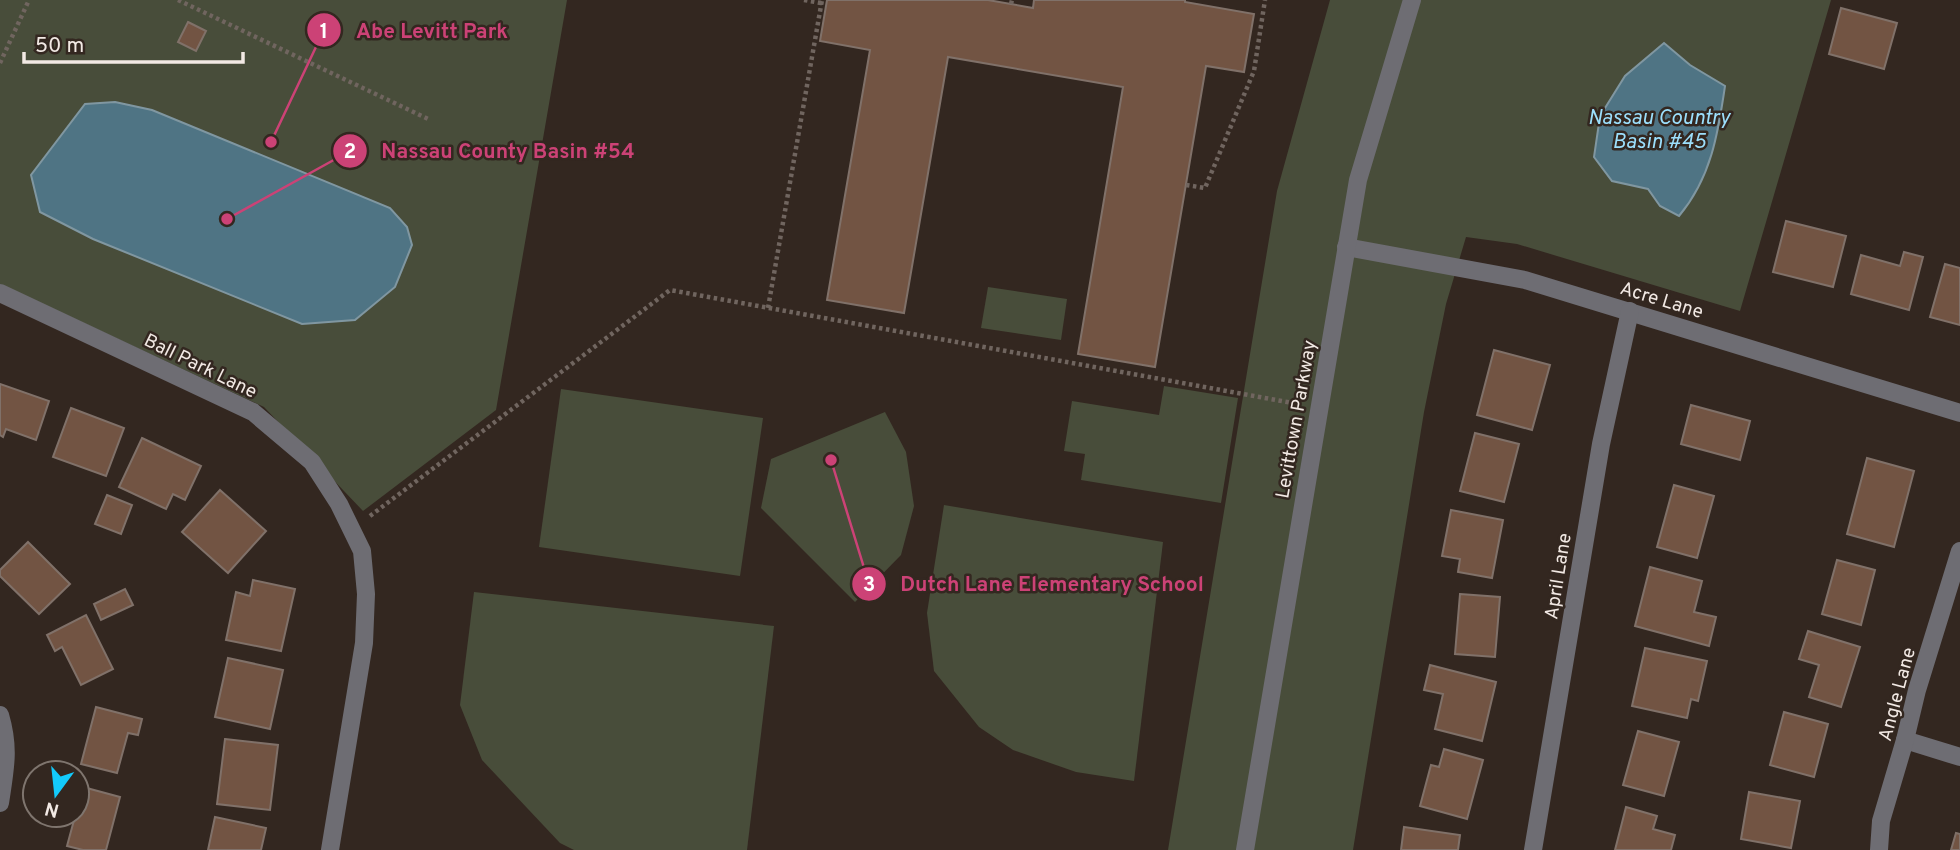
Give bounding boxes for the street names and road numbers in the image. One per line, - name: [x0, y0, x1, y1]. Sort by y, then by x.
- street label: Acre Lane: [1617, 277, 1706, 325]
- street label: Ball Park Lane: [140, 329, 261, 405]
- street label: Levittown Parkway: [1271, 338, 1323, 500]
- street label: April Lane: [1540, 531, 1578, 621]
- street label: Angle Lane: [1874, 645, 1922, 744]

